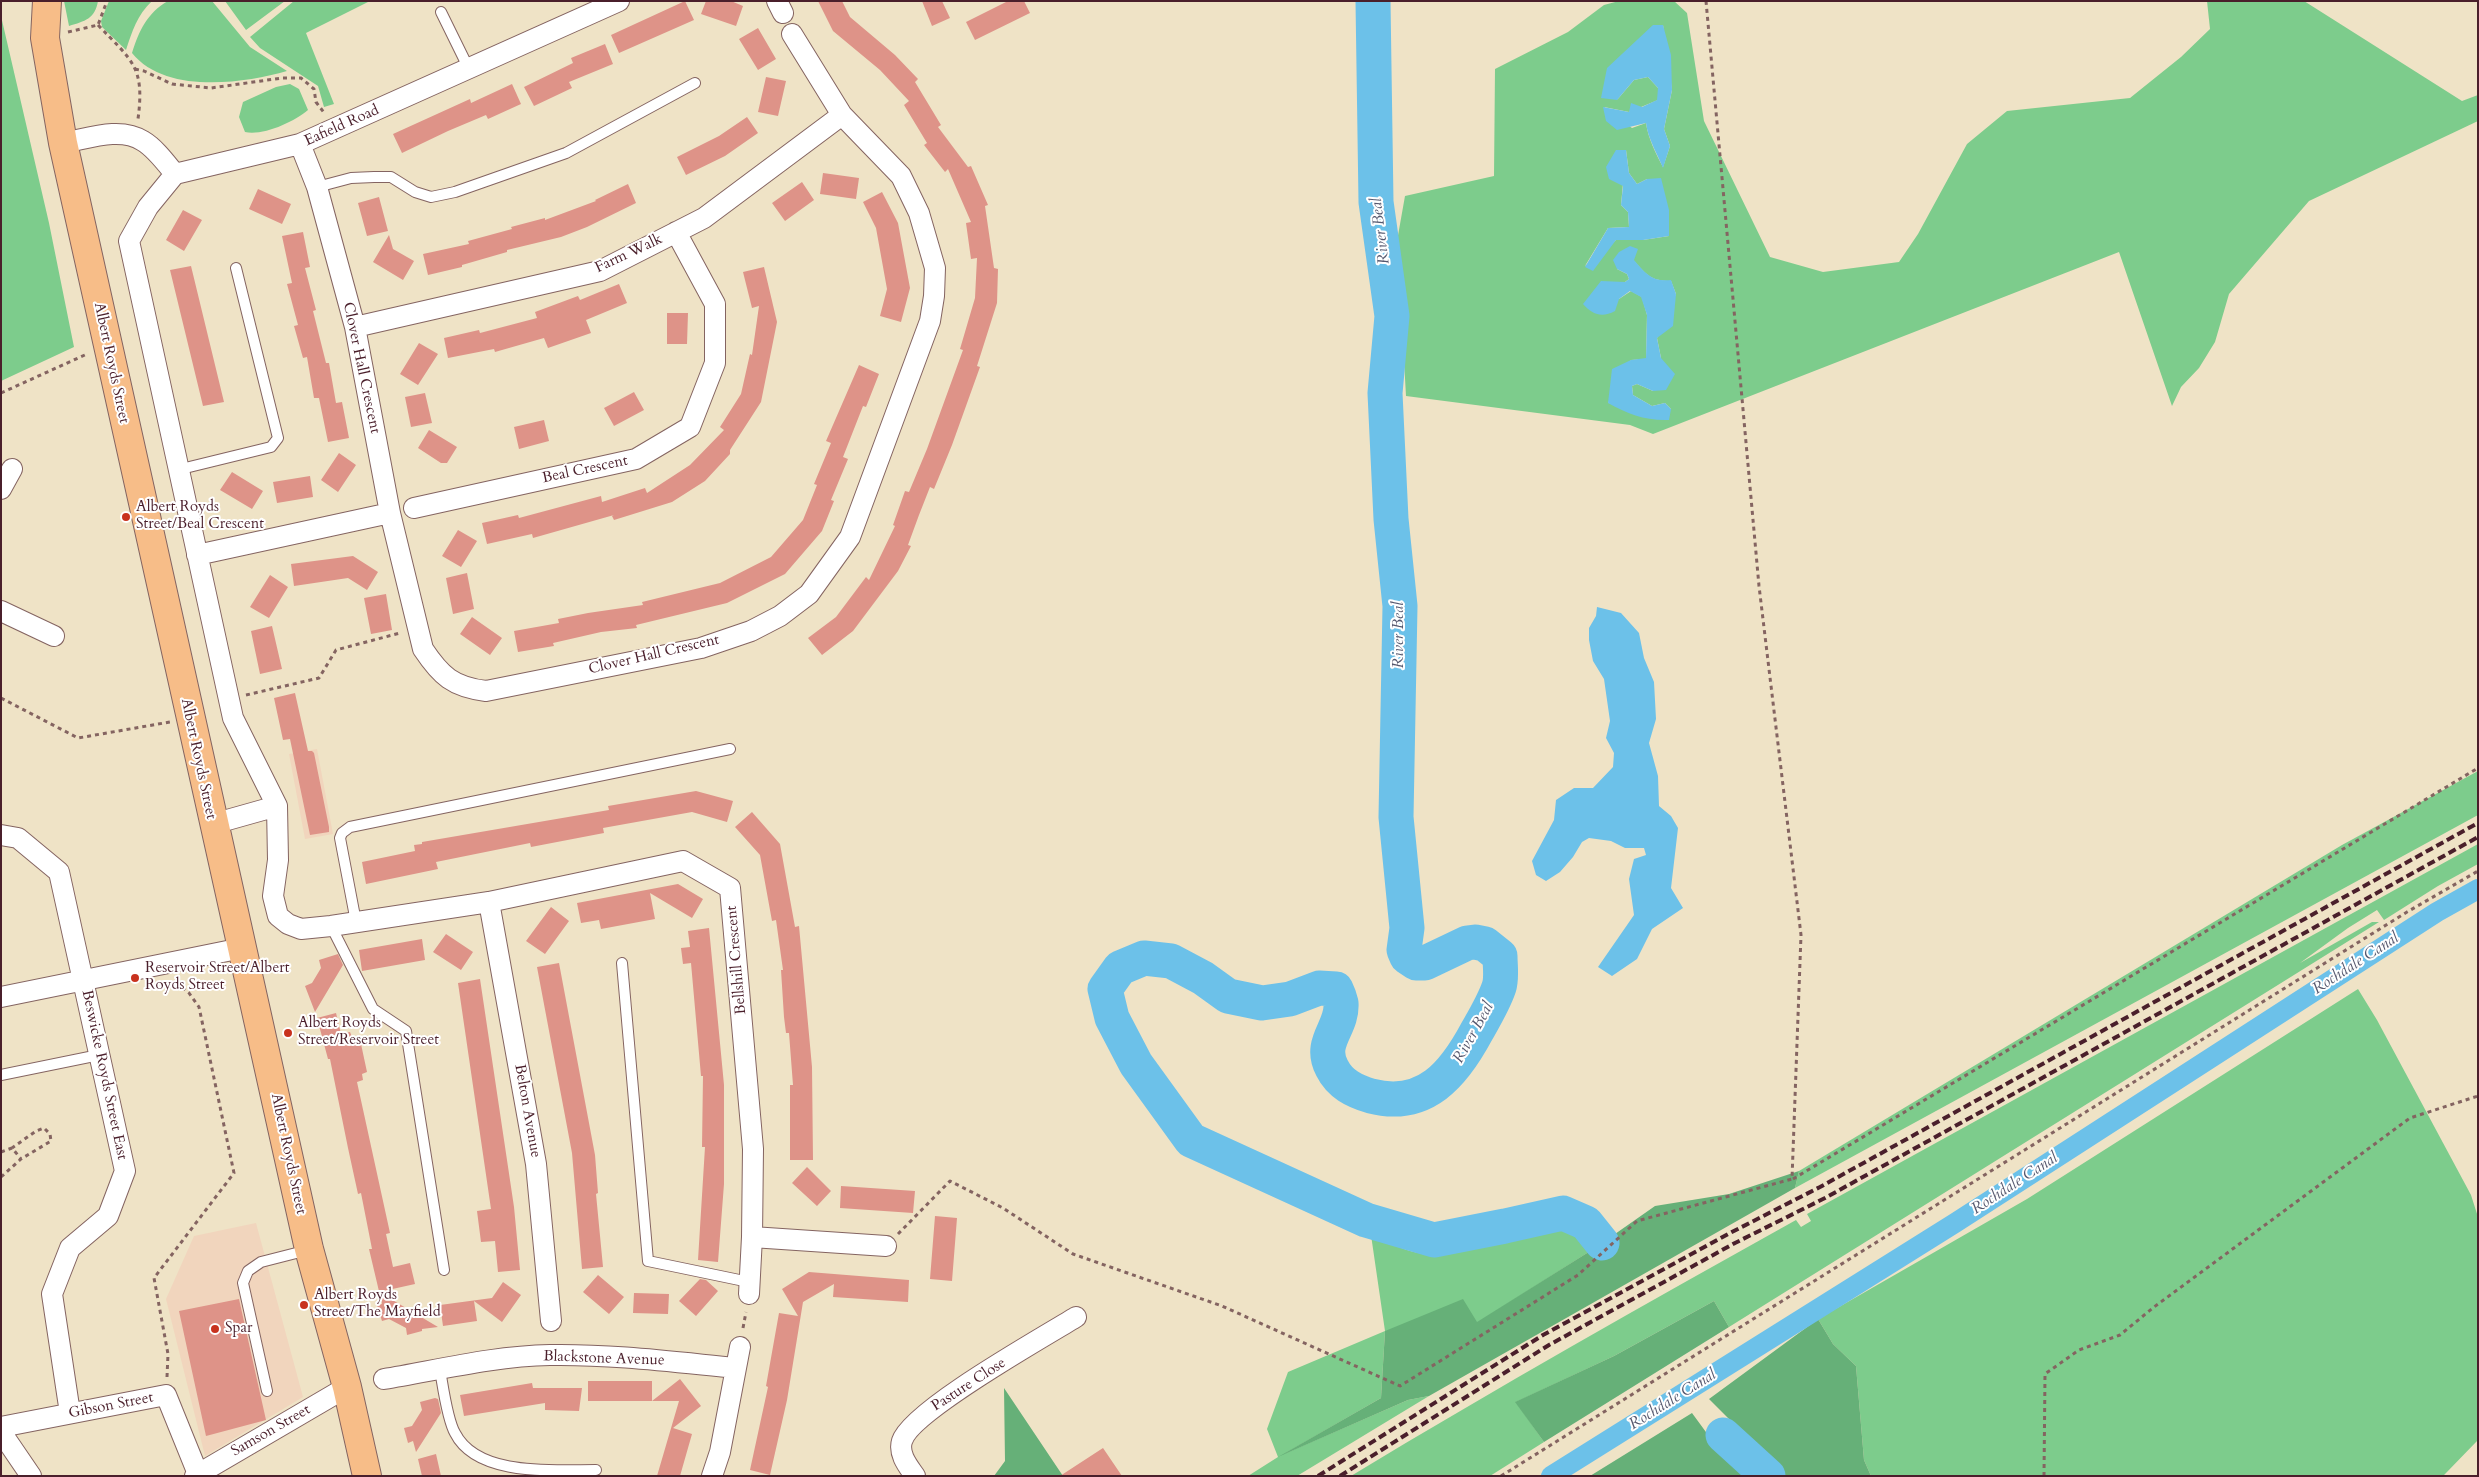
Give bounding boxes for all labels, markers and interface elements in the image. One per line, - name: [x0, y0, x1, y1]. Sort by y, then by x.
- street label: Eafield Road: [302, 102, 382, 150]
- water label: River Beal: [1367, 197, 1395, 265]
- street label: Farm Walk: [593, 231, 665, 277]
- street label: Albert Royds Street: [89, 301, 133, 425]
- street label: Clover Hall Crescent: [338, 301, 384, 435]
- street label: Beal Crescent: [541, 452, 629, 488]
- place label: Albert Royds Street/Beal Crescent: [136, 499, 264, 534]
- marker: Albert Royds Street/Beal Crescent: [120, 511, 132, 523]
- water label: River Beal: [1389, 602, 1409, 668]
- street label: Clover Hall Crescent: [587, 631, 721, 679]
- street label: Albert Royds Street: [176, 697, 220, 821]
- street label: Bellshill Crescent: [723, 905, 751, 1015]
- water label: Rochdale Canal: [2309, 929, 2403, 999]
- place label: Reservoir Street/Albert Royds Street: [145, 960, 289, 995]
- marker: Reservoir Street/Albert Royds Street: [129, 972, 141, 984]
- street label: Beswicke Royds Street East: [77, 988, 131, 1162]
- water label: River Beal: [1449, 999, 1499, 1067]
- place label: Albert Royds Street/Reservoir Street: [298, 1015, 439, 1050]
- marker: Albert Royds Street/Reservoir Street: [282, 1027, 294, 1039]
- street label: Belton Avenue: [510, 1063, 544, 1159]
- street label: Albert Royds Street: [266, 1092, 310, 1216]
- water label: Rochdale Canal: [1968, 1149, 2062, 1219]
- place label: Albert Royds Street/The Mayfield: [314, 1287, 441, 1322]
- marker: Albert Royds Street/The Mayfield: [298, 1299, 310, 1311]
- place label: Spar: [225, 1320, 252, 1338]
- marker: Spar: [209, 1323, 221, 1335]
- street label: Blackstone Avenue: [543, 1348, 665, 1370]
- street label: Pasture Close: [929, 1354, 1009, 1416]
- water label: Rochdale Canal: [1626, 1366, 1720, 1434]
- street label: Gibson Street: [67, 1389, 155, 1423]
- street label: Samson Street: [228, 1401, 314, 1461]

